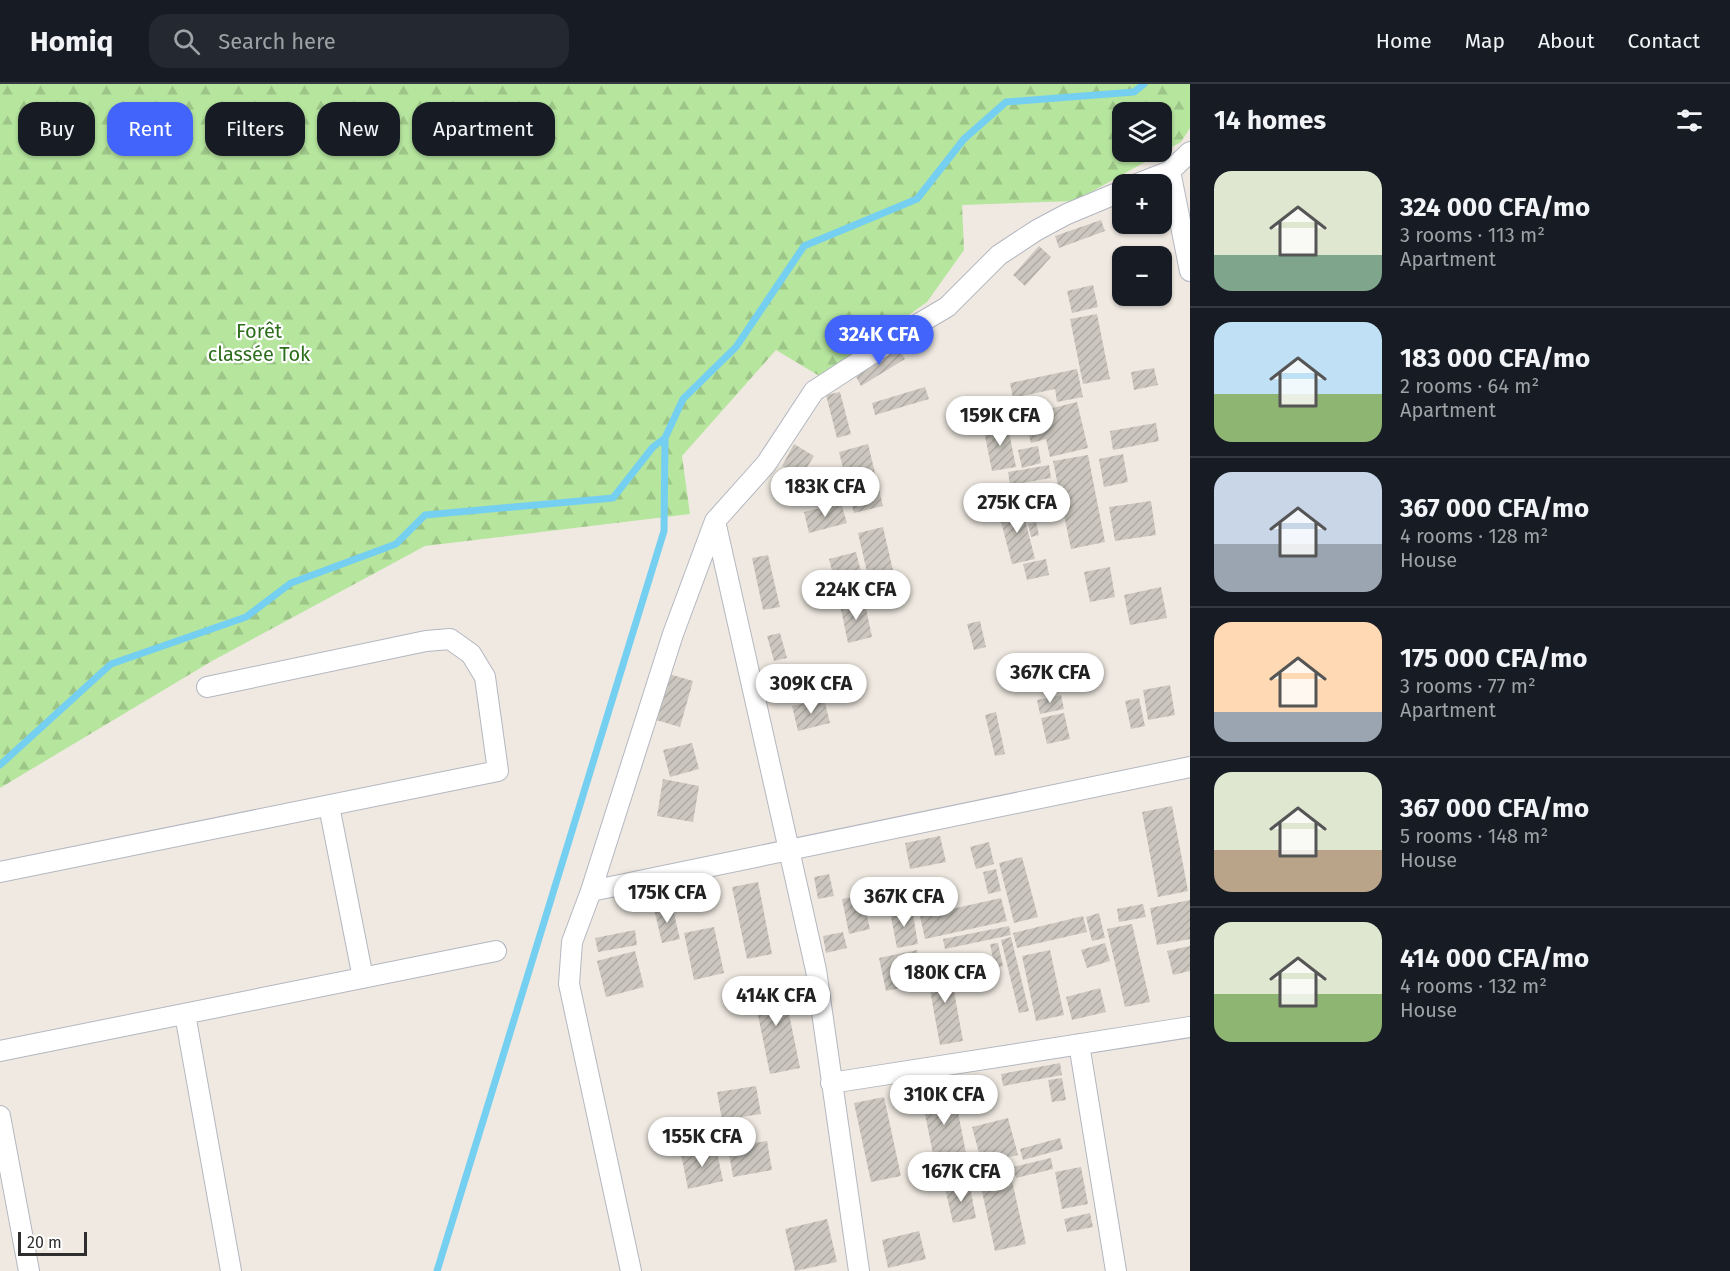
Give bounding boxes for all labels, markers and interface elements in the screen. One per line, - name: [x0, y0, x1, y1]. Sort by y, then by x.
- search box: [149, 14, 569, 68]
- text: Homiq: [30, 25, 113, 58]
- icon: search: [170, 25, 203, 58]
- text: Search here: [218, 28, 336, 55]
- text: Home: [1376, 28, 1432, 54]
- text: Map: [1465, 28, 1505, 54]
- text: About: [1538, 28, 1595, 54]
- text: Contact: [1628, 28, 1700, 54]
- chip: Buy: [18, 102, 95, 156]
- chip: Rent: [107, 102, 193, 156]
- chip: Filters: [205, 102, 305, 156]
- chip: New: [317, 102, 400, 156]
- chip: Apartment: [412, 102, 555, 156]
- map controls: [1112, 102, 1172, 306]
- button: layers: [1112, 102, 1172, 162]
- icon: filters: [1673, 104, 1706, 137]
- text: 14 homes: [1214, 105, 1326, 136]
- button: +: [1112, 174, 1172, 234]
- text: 324 000 CFA/mo: [1400, 192, 1590, 223]
- icon: home: [1262, 195, 1334, 267]
- text: 3 rooms · 113 m²: [1400, 223, 1545, 247]
- button: −: [1112, 246, 1172, 306]
- text: Apartment: [1400, 247, 1496, 271]
- pin: 324K CFA: [817, 315, 941, 366]
- park label: Forêt classée Tok: [208, 319, 311, 366]
- text: 324K CFA: [839, 322, 919, 346]
- text: 183 000 CFA/mo: [1400, 343, 1590, 374]
- icon: home: [1262, 346, 1334, 418]
- text: 2 rooms · 64 m²: [1400, 374, 1539, 398]
- pin: 159K CFA: [938, 396, 1062, 447]
- text: Apartment: [1400, 398, 1496, 422]
- text: 159K CFA: [960, 403, 1040, 427]
- pin: 183K CFA: [763, 467, 887, 518]
- text: 183K CFA: [785, 474, 865, 498]
- pin: 275K CFA: [955, 483, 1079, 534]
- text: 275K CFA: [977, 490, 1057, 514]
- text: 367 000 CFA/mo: [1400, 493, 1589, 524]
- icon: home: [1262, 496, 1334, 568]
- text: 4 rooms · 128 m²: [1400, 524, 1548, 548]
- text: House: [1400, 548, 1457, 572]
- pin: 224K CFA: [794, 570, 918, 621]
- text: 224K CFA: [816, 577, 896, 601]
- text: 175 000 CFA/mo: [1400, 643, 1587, 674]
- icon: home: [1262, 646, 1334, 718]
- pin: 367K CFA: [988, 653, 1112, 704]
- text: 367K CFA: [1010, 660, 1090, 684]
- pin: 309K CFA: [749, 664, 873, 715]
- text: 309K CFA: [770, 671, 852, 695]
- text: 3 rooms · 77 m²: [1400, 674, 1536, 698]
- text: Apartment: [1400, 698, 1496, 722]
- text: 367 000 CFA/mo: [1400, 793, 1589, 824]
- icon: home: [1262, 796, 1334, 868]
- text: 5 rooms · 148 m²: [1400, 824, 1548, 848]
- text: House: [1400, 848, 1457, 872]
- pin: 175K CFA: [605, 873, 729, 924]
- pin: 367K CFA: [842, 877, 966, 928]
- text: 175K CFA: [628, 880, 706, 904]
- text: 367K CFA: [864, 884, 944, 908]
- text: 414 000 CFA/mo: [1400, 943, 1589, 974]
- icon: home: [1262, 946, 1334, 1018]
- pin: 180K CFA: [883, 953, 1007, 1004]
- text: 180K CFA: [904, 960, 986, 984]
- text: 4 rooms · 132 m²: [1400, 974, 1547, 998]
- pin: 414K CFA: [714, 976, 838, 1027]
- text: 414K CFA: [736, 983, 816, 1007]
- text: House: [1400, 998, 1457, 1022]
- pin: 310K CFA: [882, 1075, 1006, 1126]
- text: 310K CFA: [904, 1082, 984, 1106]
- pin: 155K CFA: [640, 1117, 764, 1168]
- text: 155K CFA: [662, 1124, 742, 1148]
- pin: 167K CFA: [899, 1152, 1023, 1203]
- text: 167K CFA: [922, 1159, 1000, 1183]
- scale bar: [18, 1229, 87, 1256]
- text: 20 m: [27, 1233, 62, 1252]

